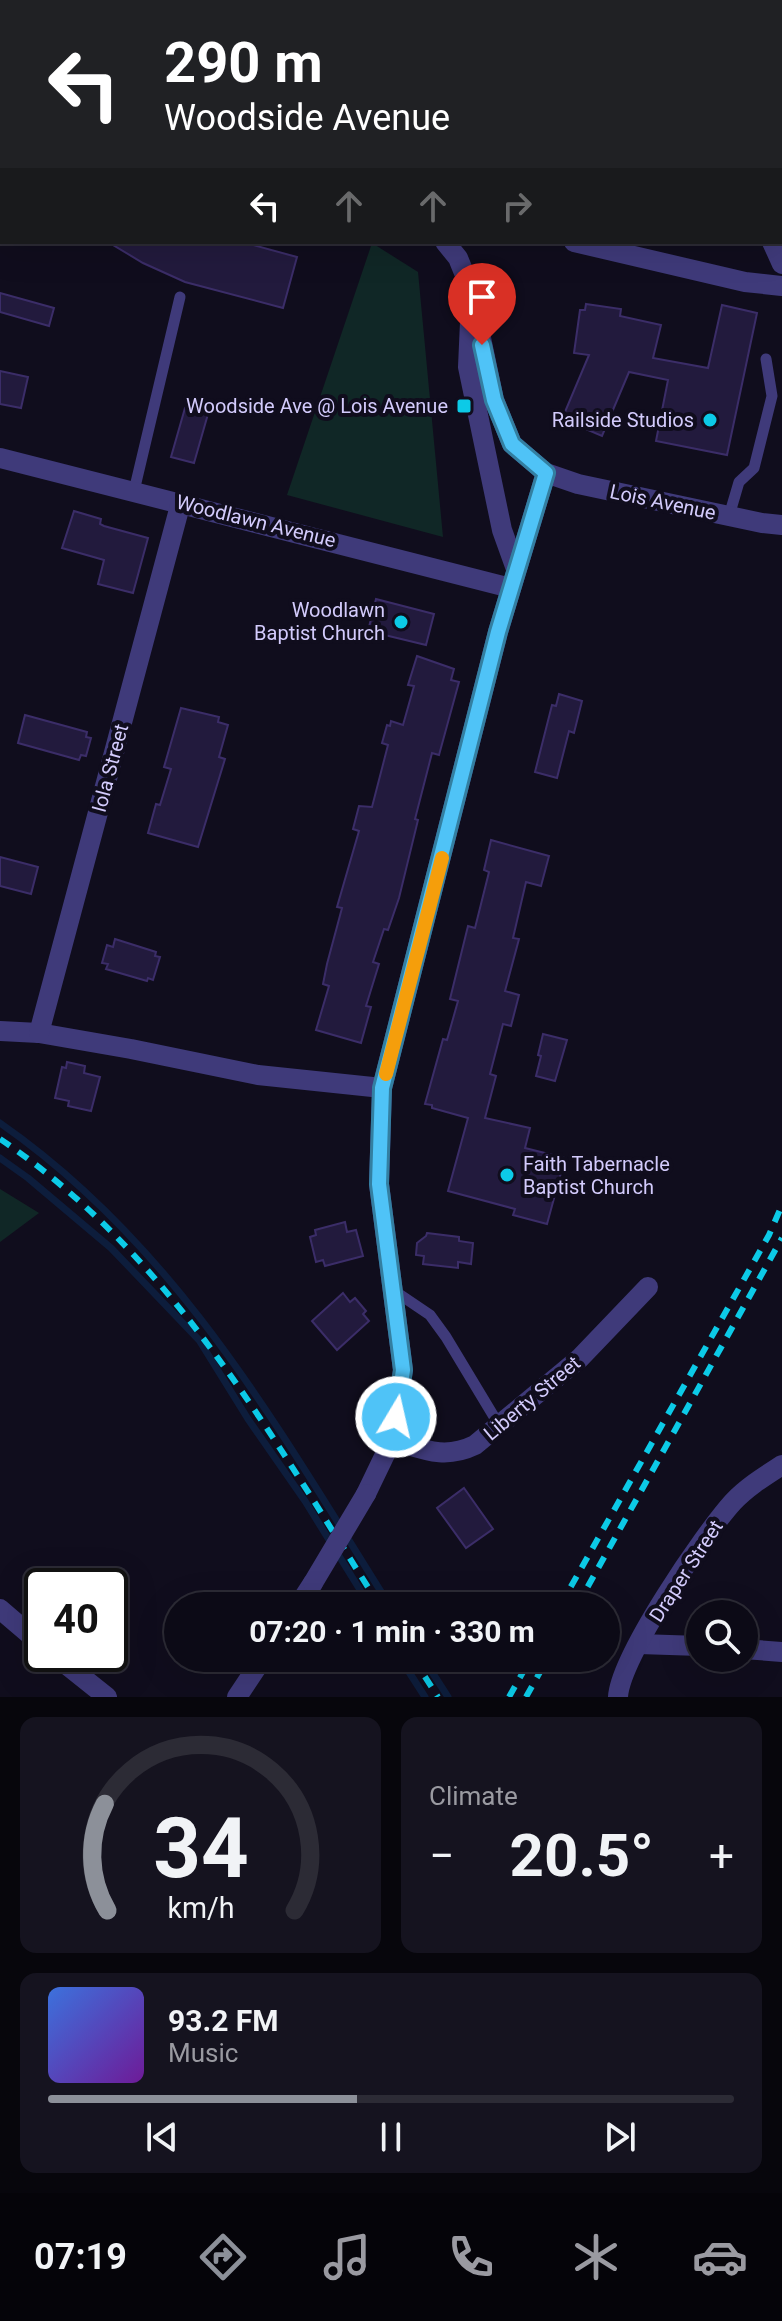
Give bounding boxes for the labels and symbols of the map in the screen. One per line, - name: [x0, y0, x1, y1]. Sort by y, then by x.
- pin: [448, 263, 516, 345]
- place label: Woodside Ave @ Lois Avenue: [186, 394, 448, 418]
- marker: Woodside Ave @ Lois Avenue: [455, 397, 473, 415]
- place label: Railside Studios: [552, 408, 694, 432]
- marker: Railside Studios: [701, 411, 719, 429]
- street label: Lois Avenue: [608, 479, 718, 525]
- street label: Woodlawn Avenue: [174, 490, 338, 552]
- place label: Woodlawn Baptist Church: [254, 598, 385, 645]
- marker: Woodlawn Baptist Church: [392, 613, 410, 631]
- street label: Iola Street: [87, 721, 133, 815]
- place label: Faith Tabernacle Baptist Church: [523, 1152, 670, 1199]
- marker: Faith Tabernacle Baptist Church: [498, 1166, 516, 1184]
- street label: Liberty Street: [479, 1351, 585, 1445]
- position arrow: [354, 1375, 438, 1459]
- street label: Draper Street: [644, 1516, 728, 1626]
- speed limit sign: 40: [24, 1568, 128, 1672]

